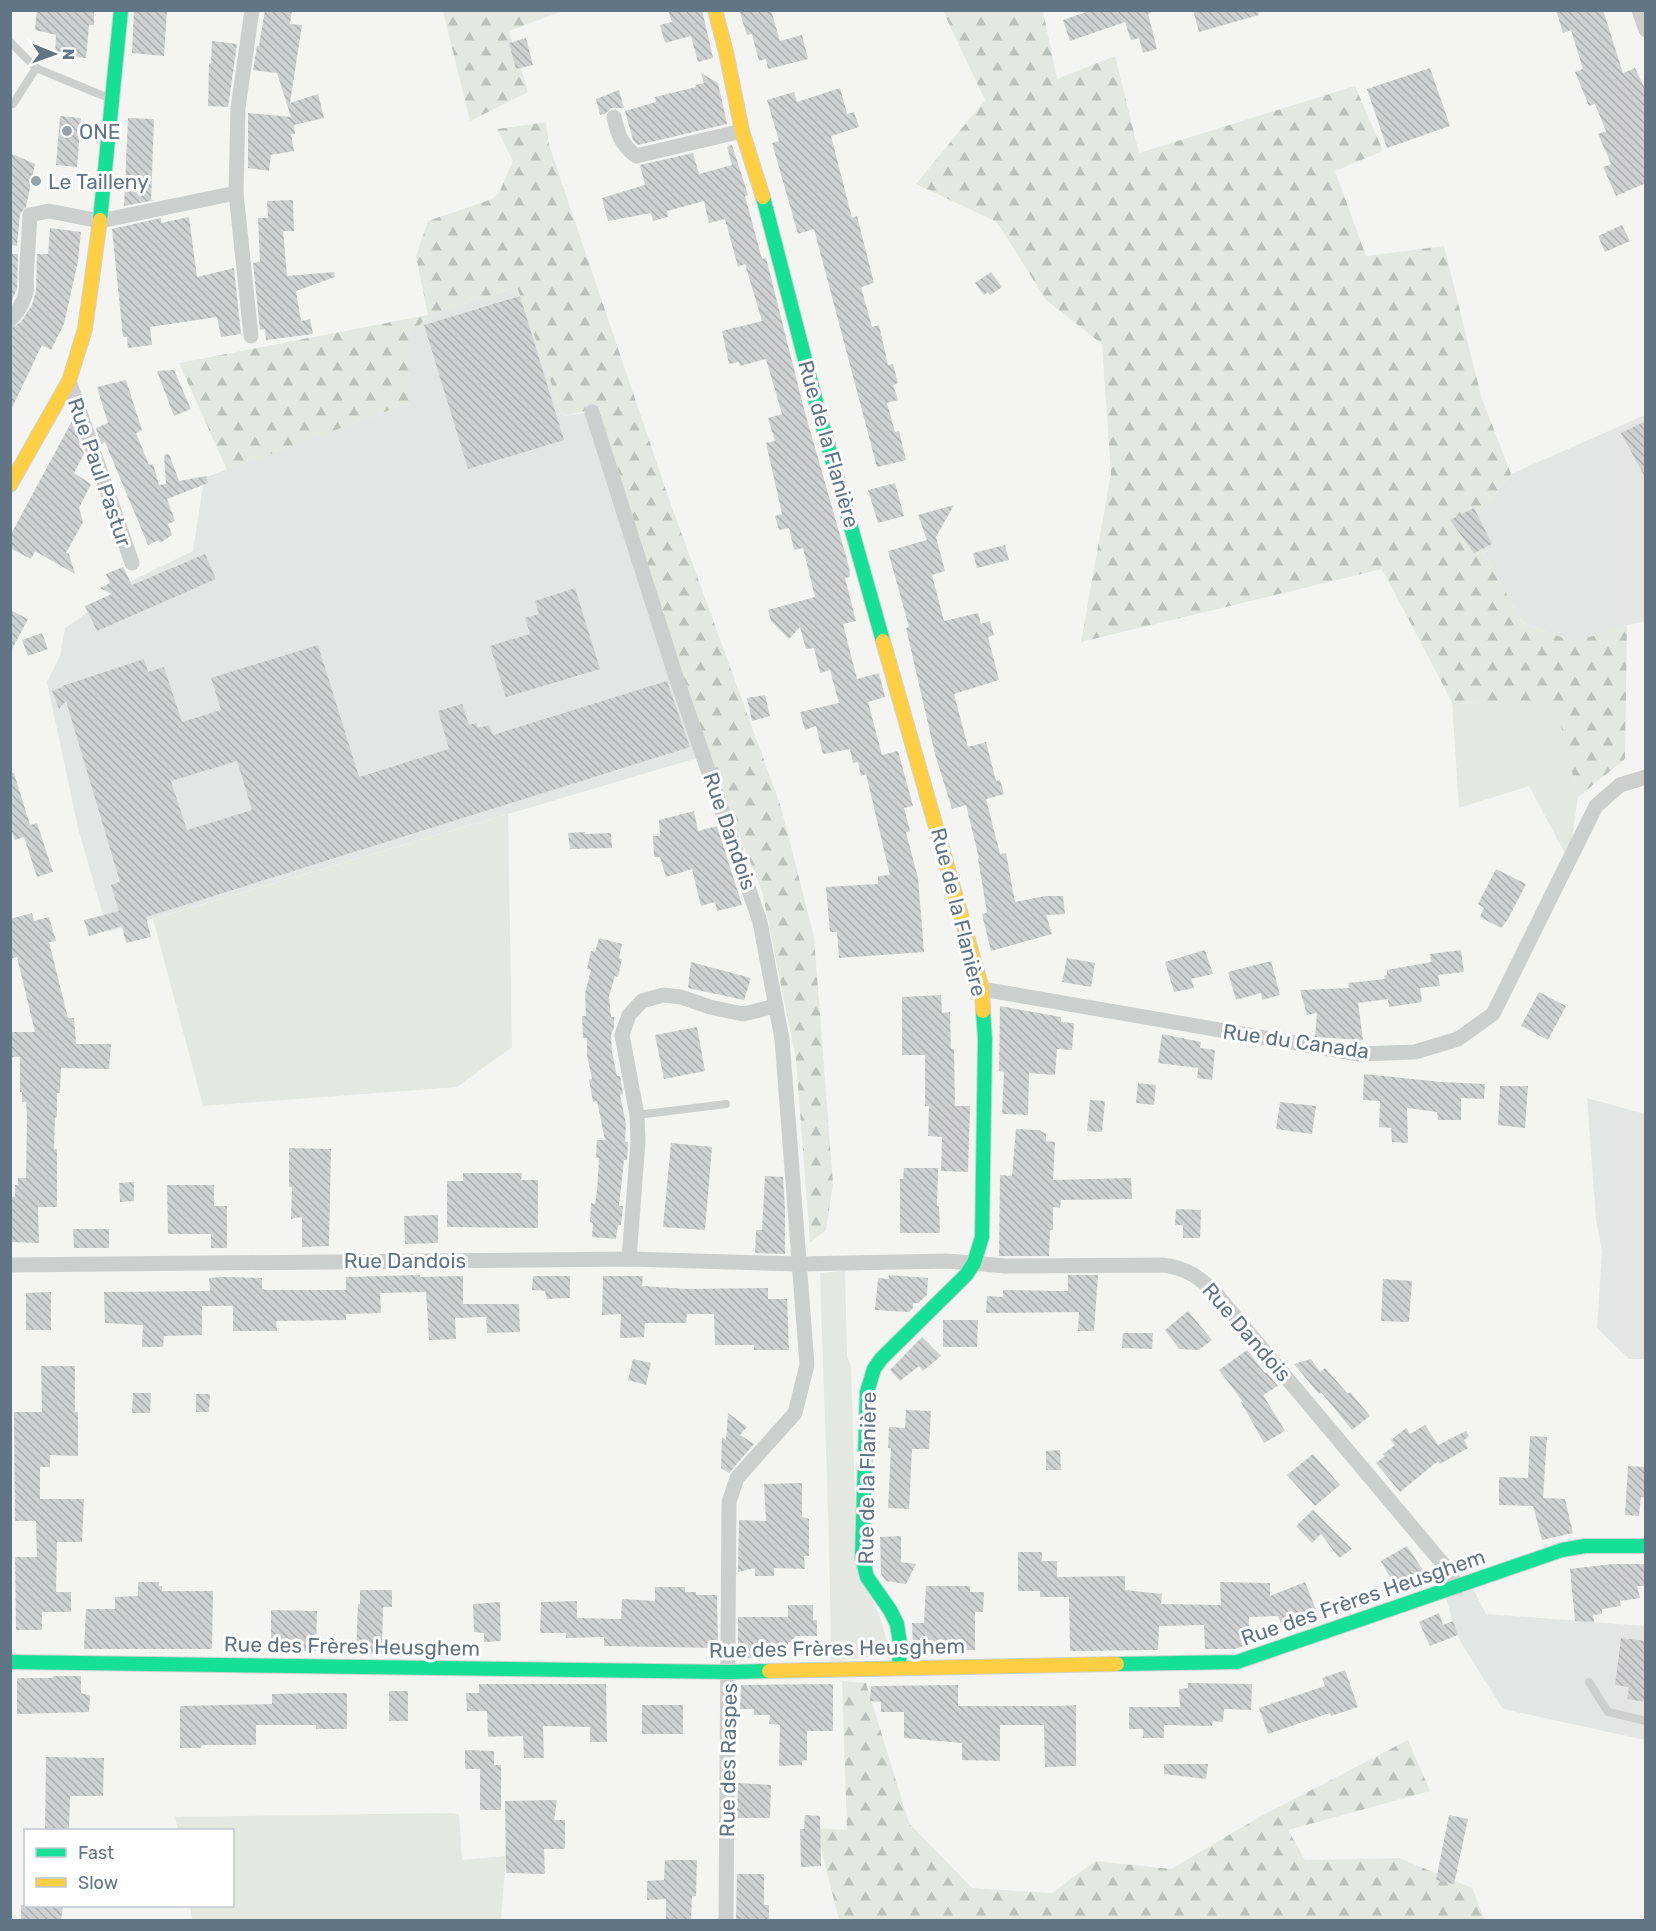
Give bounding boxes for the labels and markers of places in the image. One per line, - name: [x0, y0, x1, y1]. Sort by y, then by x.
- place label: ONE: [79, 119, 121, 144]
- marker: ONE: [60, 124, 74, 138]
- place label: Le Tailleny: [48, 169, 149, 194]
- marker: Le Tailleny: [29, 174, 43, 188]

